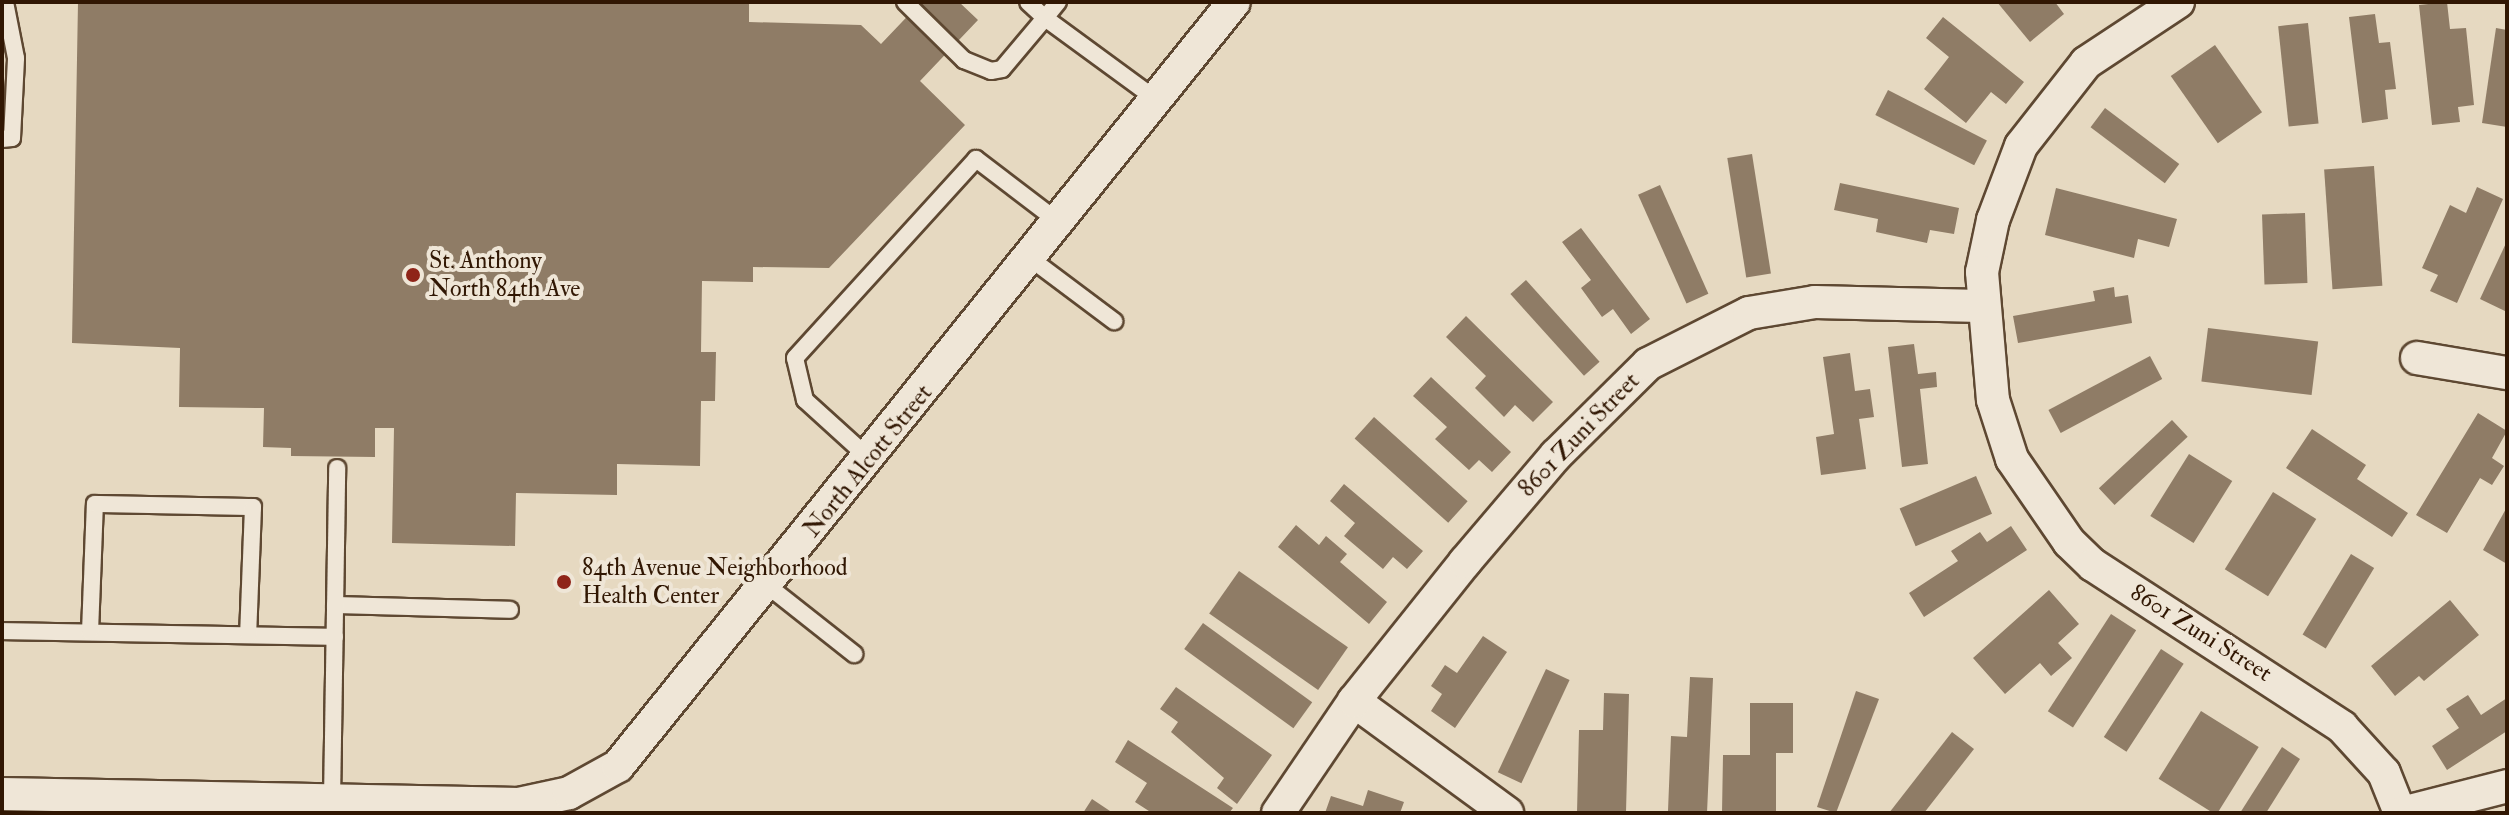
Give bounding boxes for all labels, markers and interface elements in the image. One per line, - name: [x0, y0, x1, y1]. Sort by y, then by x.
- place label: St. Anthony North 84th Ave: [429, 247, 580, 303]
- marker: St. Anthony North 84th Ave: [404, 266, 422, 284]
- street label: 8601 Zuni Street: [1513, 367, 1645, 503]
- street label: North Alcott Street: [798, 379, 938, 543]
- place label: 84th Avenue Neighborhood Health Center: [582, 554, 848, 610]
- marker: 84th Avenue Neighborhood Health Center: [553, 571, 575, 593]
- street label: 8601 Zuni Street: [2125, 578, 2277, 688]

